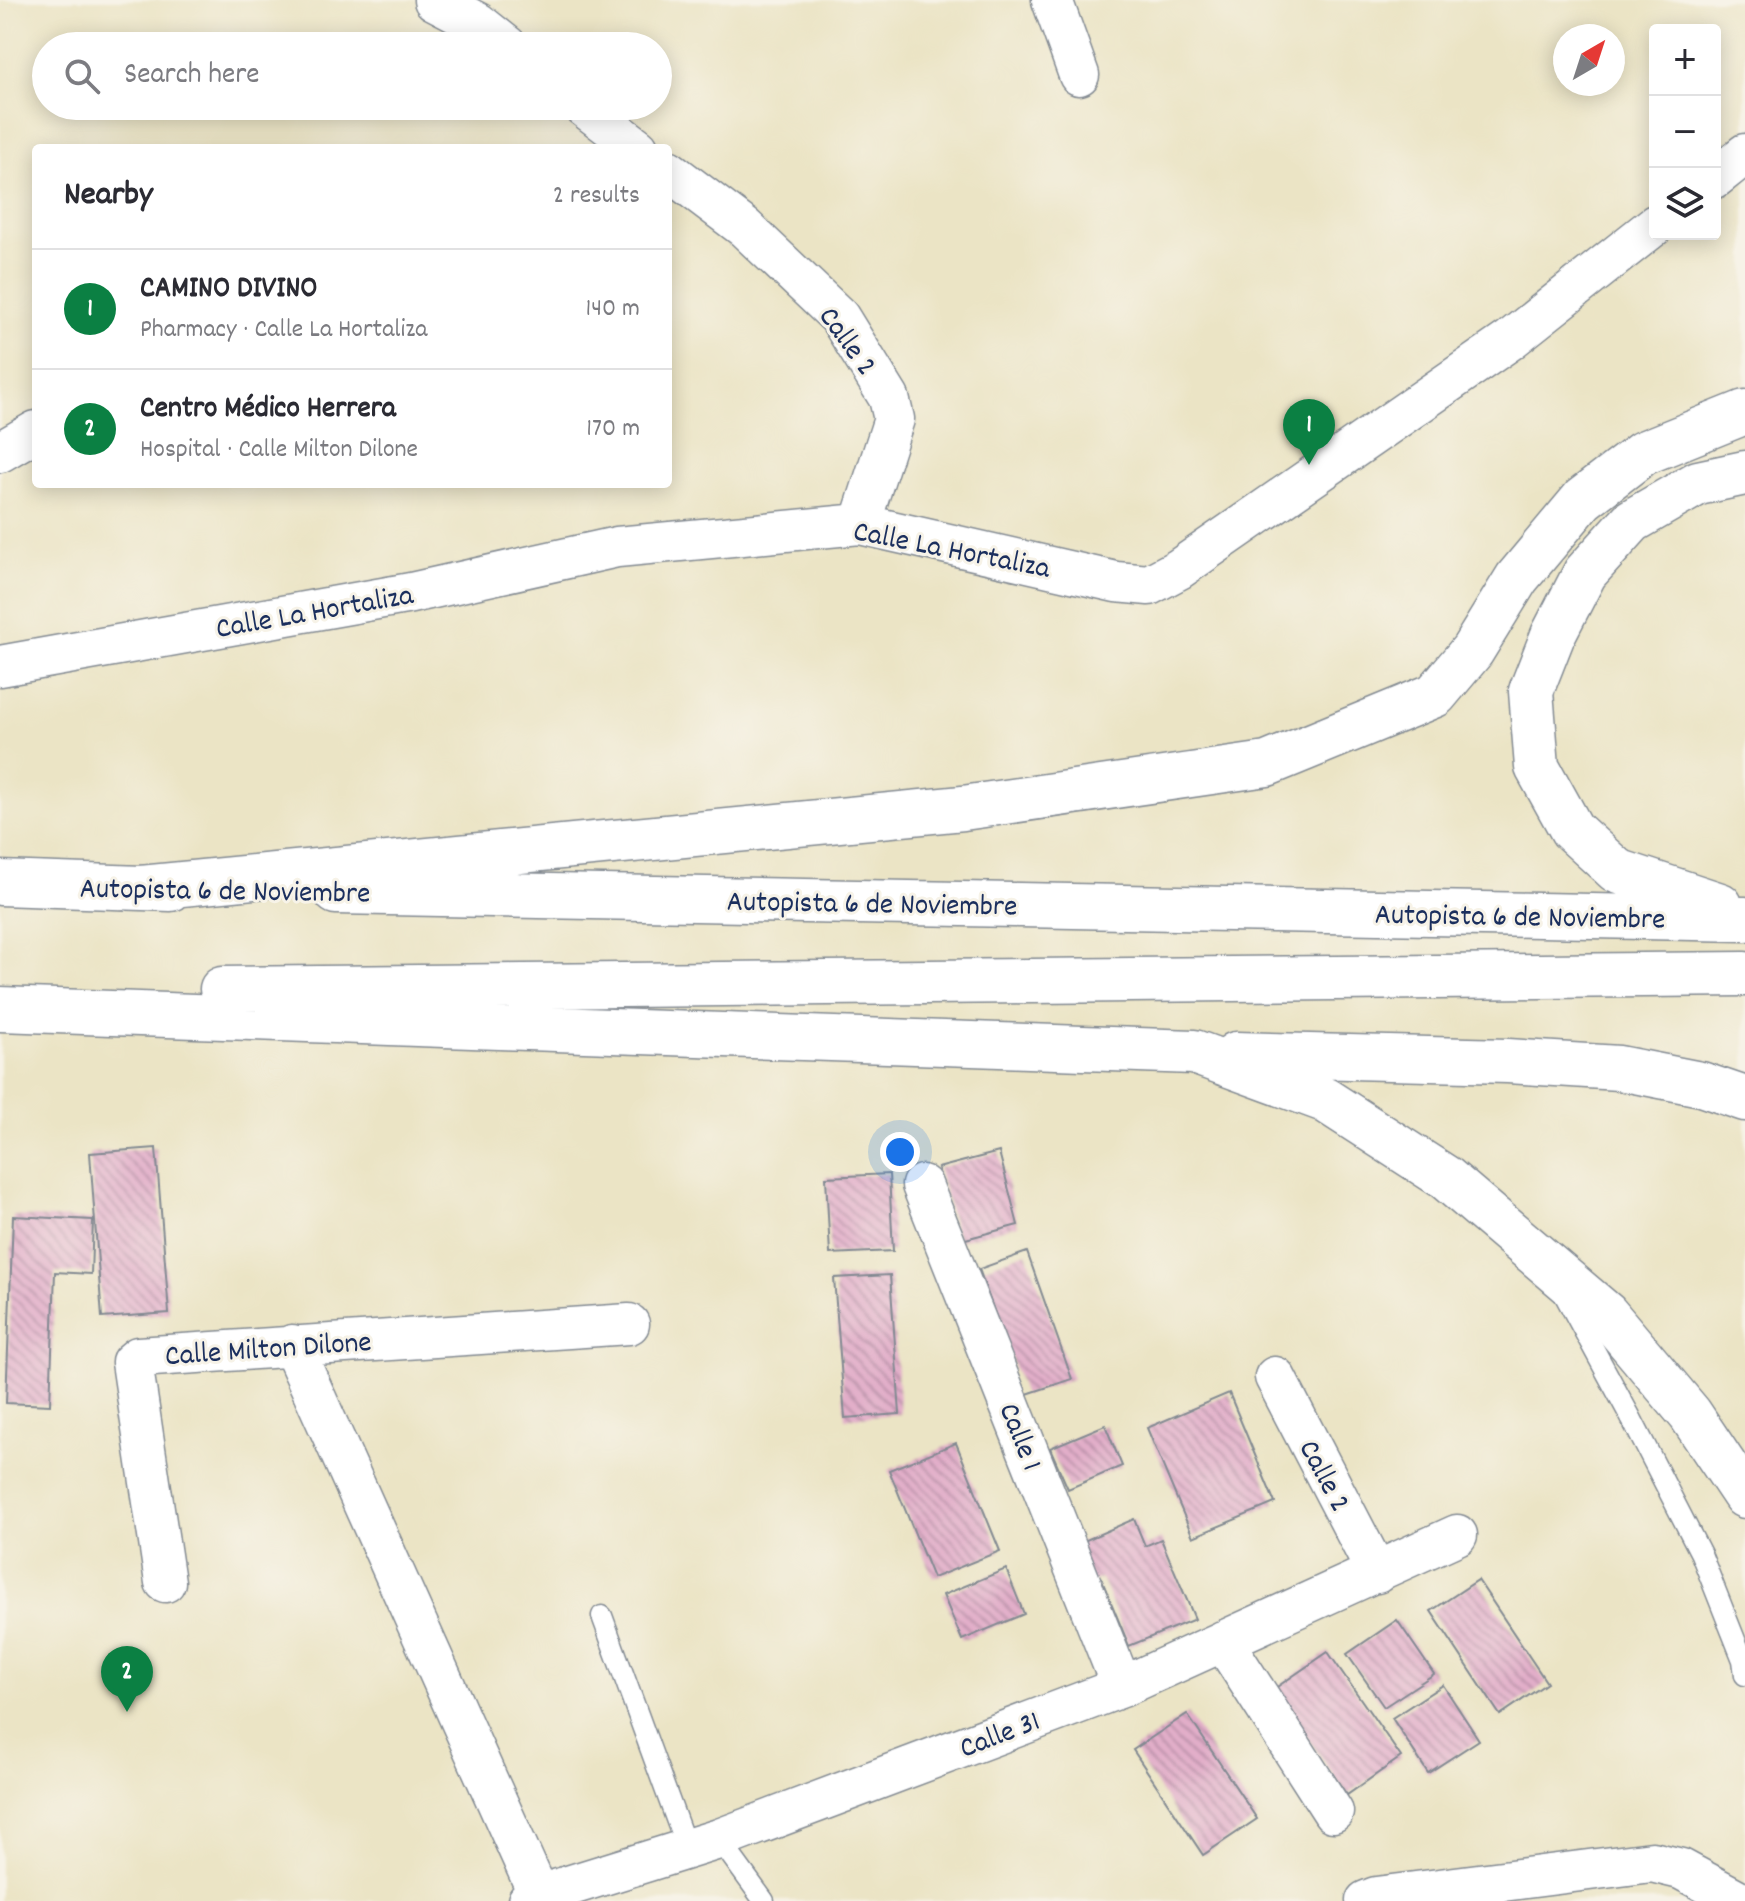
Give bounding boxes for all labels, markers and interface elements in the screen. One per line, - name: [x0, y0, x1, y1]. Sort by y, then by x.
- north arrow: [1553, 24, 1625, 96]
- map controls: [1649, 24, 1721, 240]
- button: +: [1649, 24, 1721, 96]
- search box: [32, 32, 672, 120]
- icon: search: [60, 54, 104, 98]
- text: Search here: [124, 55, 260, 98]
- button: −: [1649, 96, 1721, 168]
- button: layers: [1649, 168, 1721, 240]
- text: Nearby: [64, 172, 153, 221]
- text: 2 results: [553, 178, 640, 215]
- text: CAMINO DIVINO: [140, 269, 318, 312]
- text: 1: [87, 291, 93, 328]
- text: 140 m: [586, 291, 640, 328]
- street label: Calle 2: [806, 299, 885, 386]
- text: Pharmacy · Calle La Hortaliza: [140, 312, 427, 349]
- text: Centro Médico Herrera: [140, 389, 396, 432]
- pin: 1: [1283, 399, 1335, 465]
- text: 2: [84, 411, 96, 448]
- text: 170 m: [586, 411, 640, 448]
- text: Hospital · Calle Milton Dilone: [140, 432, 418, 469]
- street label: Calle La Hortaliza: [849, 512, 1054, 593]
- street label: Calle La Hortaliza: [213, 576, 418, 653]
- street label: Autopista 6 de Noviembre: [79, 869, 371, 918]
- street label: Autopista 6 de Noviembre: [726, 882, 1018, 931]
- street label: Autopista 6 de Noviembre: [1374, 895, 1666, 944]
- your location: [880, 1132, 920, 1172]
- street label: Calle Milton Dilone: [164, 1323, 373, 1380]
- street label: Calle 1: [985, 1397, 1051, 1478]
- street label: Calle 2: [1285, 1433, 1359, 1521]
- pin: 2: [101, 1646, 153, 1712]
- street label: Calle 31: [954, 1702, 1047, 1772]

